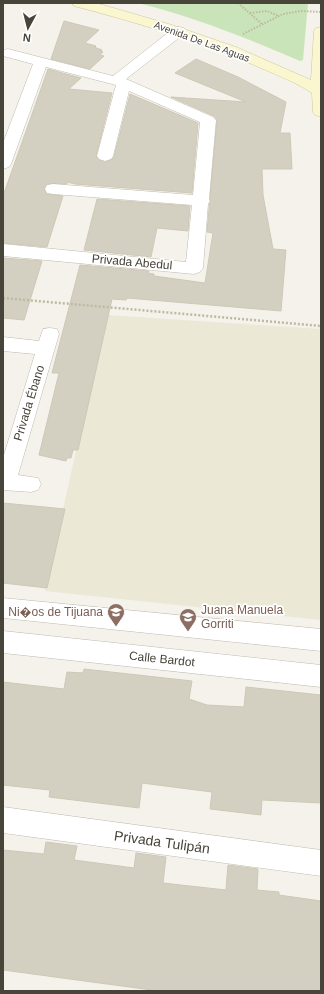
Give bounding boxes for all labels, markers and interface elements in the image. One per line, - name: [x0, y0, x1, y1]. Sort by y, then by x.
- north arrow: [8, 8, 48, 48]
- street label: Avenida De Las Aguas: [152, 19, 251, 64]
- text: N: [22, 31, 31, 44]
- street label: Privada Abedul: [91, 252, 173, 272]
- street label: Privada Ébano: [10, 363, 47, 443]
- school or university icon: Ni�os de Tijuana: [106, 602, 126, 627]
- place label: Juana Manuela Gorriti: [201, 603, 283, 631]
- place label: Ni�os de Tijuana: [8, 605, 103, 619]
- school or university icon: Juana Manuela Gorriti: [178, 607, 198, 632]
- street label: Calle Bardot: [128, 649, 196, 669]
- street label: Privada Tulipán: [113, 827, 211, 857]

